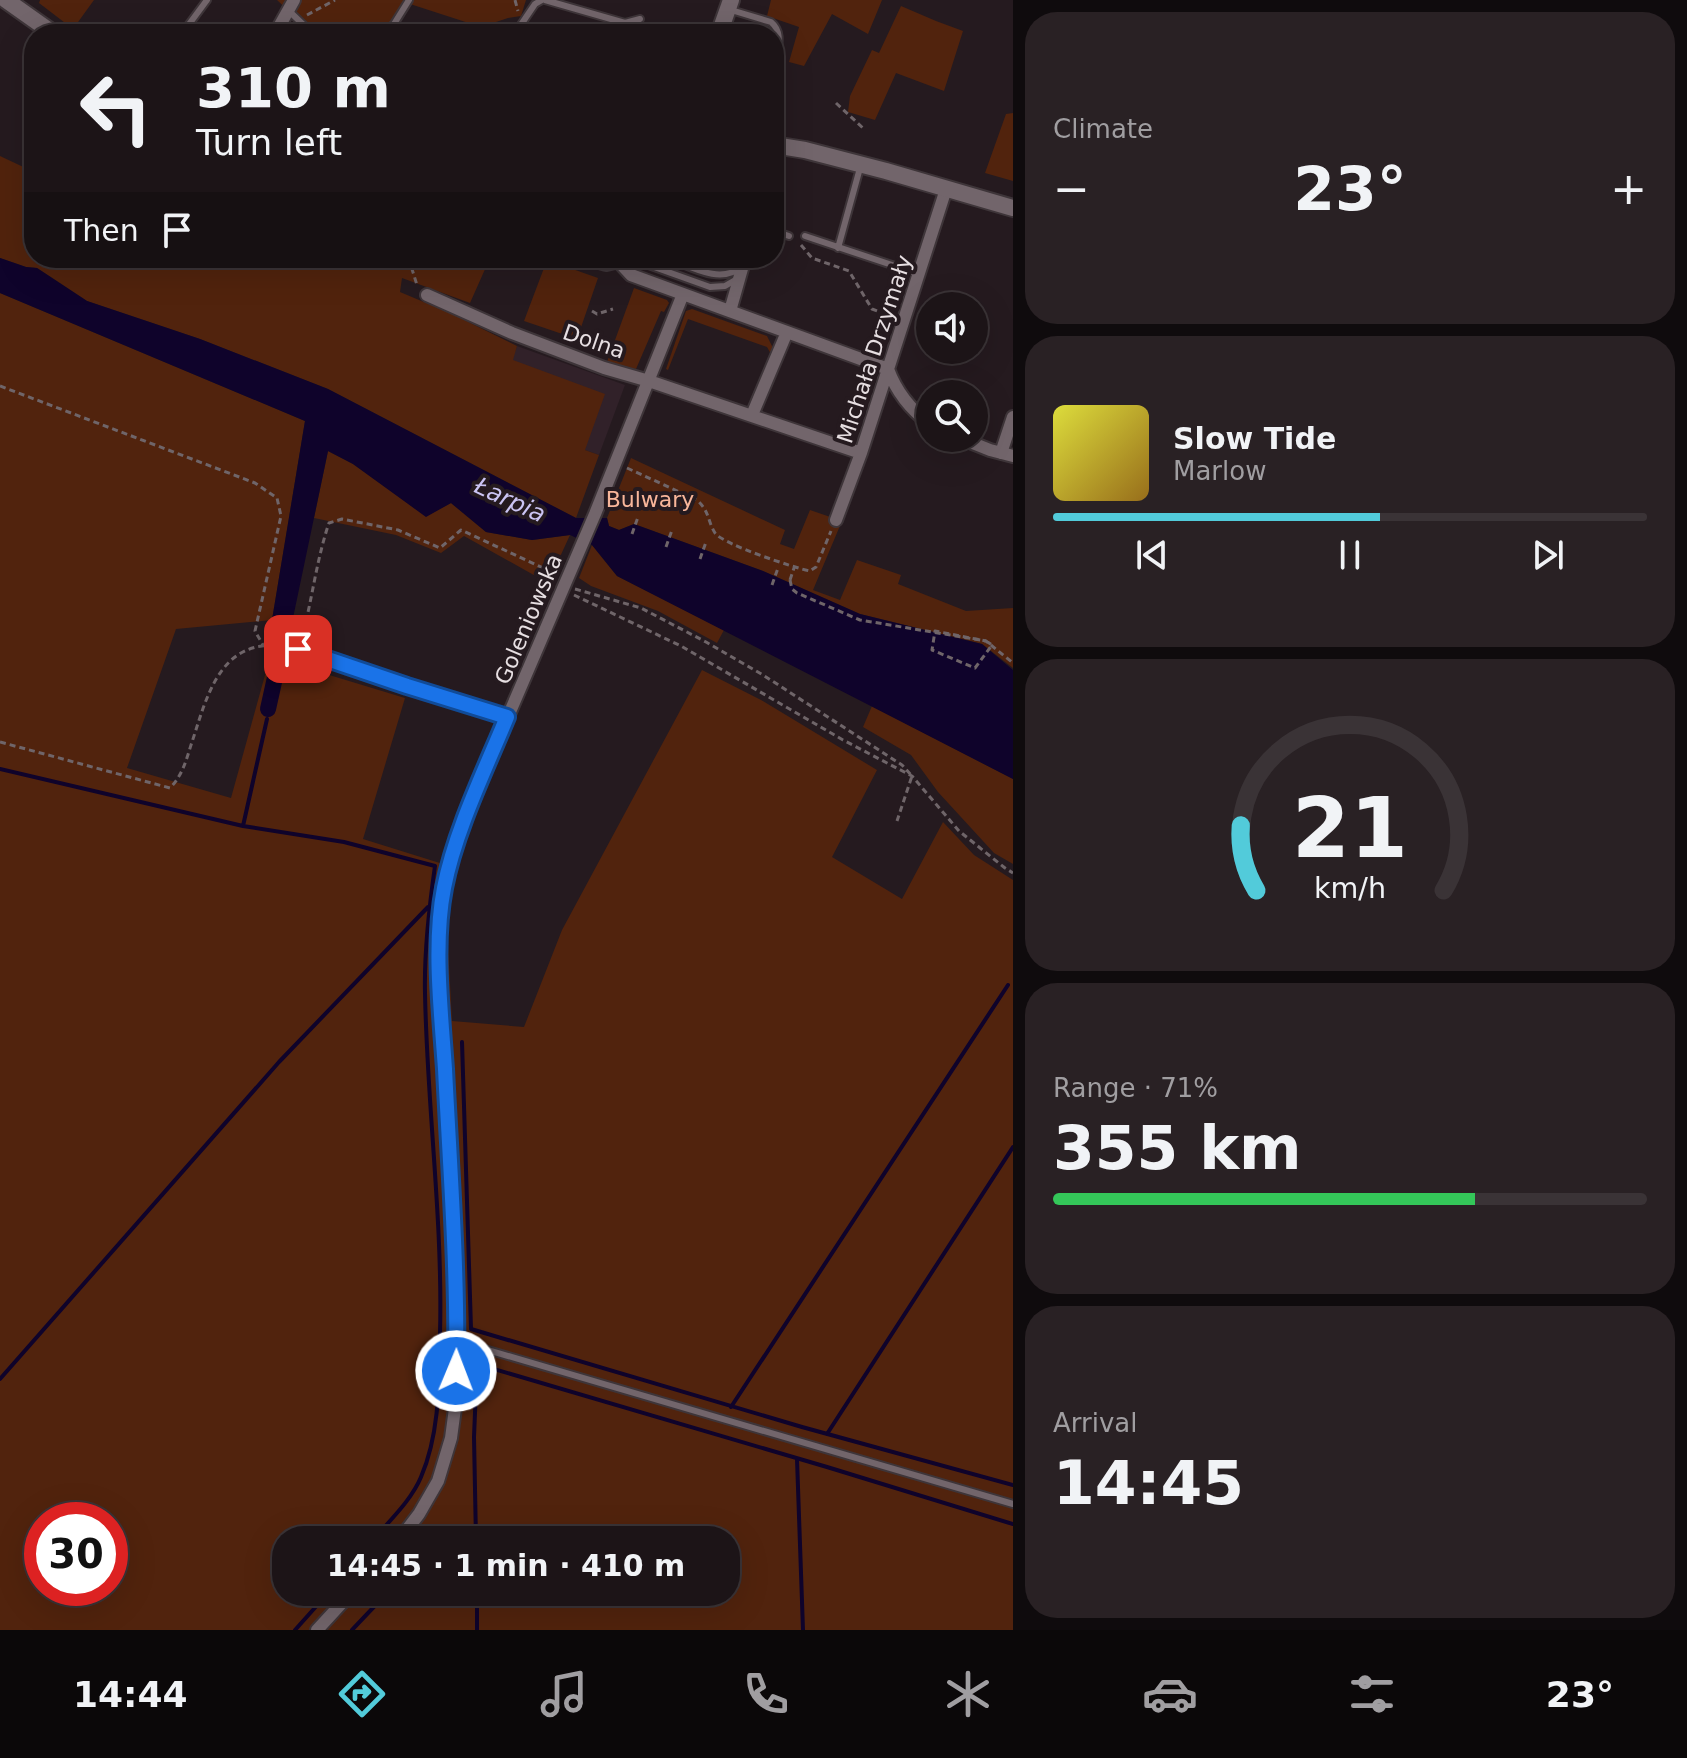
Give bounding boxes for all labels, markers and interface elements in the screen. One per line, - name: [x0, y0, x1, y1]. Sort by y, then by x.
- text: 310 m: [196, 55, 391, 120]
- icon: left: [64, 56, 168, 160]
- text: Climate: [1053, 114, 1153, 144]
- text: Turn left: [196, 122, 342, 163]
- text: 23°: [1293, 154, 1407, 224]
- text: −: [1053, 163, 1090, 214]
- text: +: [1610, 163, 1647, 214]
- icon: arrive: [155, 208, 199, 252]
- text: Then: [64, 213, 139, 248]
- street label: Michała Drzymały: [832, 252, 917, 446]
- map controls: [916, 292, 988, 452]
- button: sound: [916, 292, 988, 364]
- street label: Dolna: [560, 319, 628, 364]
- button: search: [916, 380, 988, 452]
- text: Slow Tide: [1173, 421, 1336, 456]
- text: Marlow: [1173, 456, 1266, 486]
- water label: Łarpia: [469, 471, 550, 528]
- park label: Bulwary: [606, 487, 694, 512]
- icon: previous: [1130, 533, 1174, 577]
- icon: pause: [1328, 533, 1372, 577]
- icon: next: [1526, 533, 1570, 577]
- street label: Goleniowska: [490, 550, 567, 688]
- pin: [264, 615, 332, 683]
- icon: arrive: [276, 627, 320, 671]
- text: 21: [1292, 780, 1408, 877]
- text: km/h: [1314, 871, 1386, 905]
- text: Range · 71%: [1053, 1073, 1218, 1103]
- text: 355 km: [1053, 1113, 1302, 1183]
- position arrow: [414, 1329, 498, 1413]
- text: Arrival: [1053, 1408, 1137, 1438]
- text: 14:45: [1053, 1448, 1244, 1518]
- speed limit sign: 30: [24, 1502, 128, 1606]
- text: 14:45 · 1 min · 410 m: [327, 1548, 685, 1583]
- icon: directions: [334, 1666, 390, 1722]
- icon: music: [536, 1666, 592, 1722]
- icon: phone: [738, 1666, 794, 1722]
- icon: climate: [940, 1666, 996, 1722]
- icon: car: [1142, 1666, 1198, 1722]
- icon: filters: [1344, 1666, 1400, 1722]
- text: 14:44: [73, 1674, 188, 1715]
- text: 23°: [1546, 1674, 1614, 1715]

